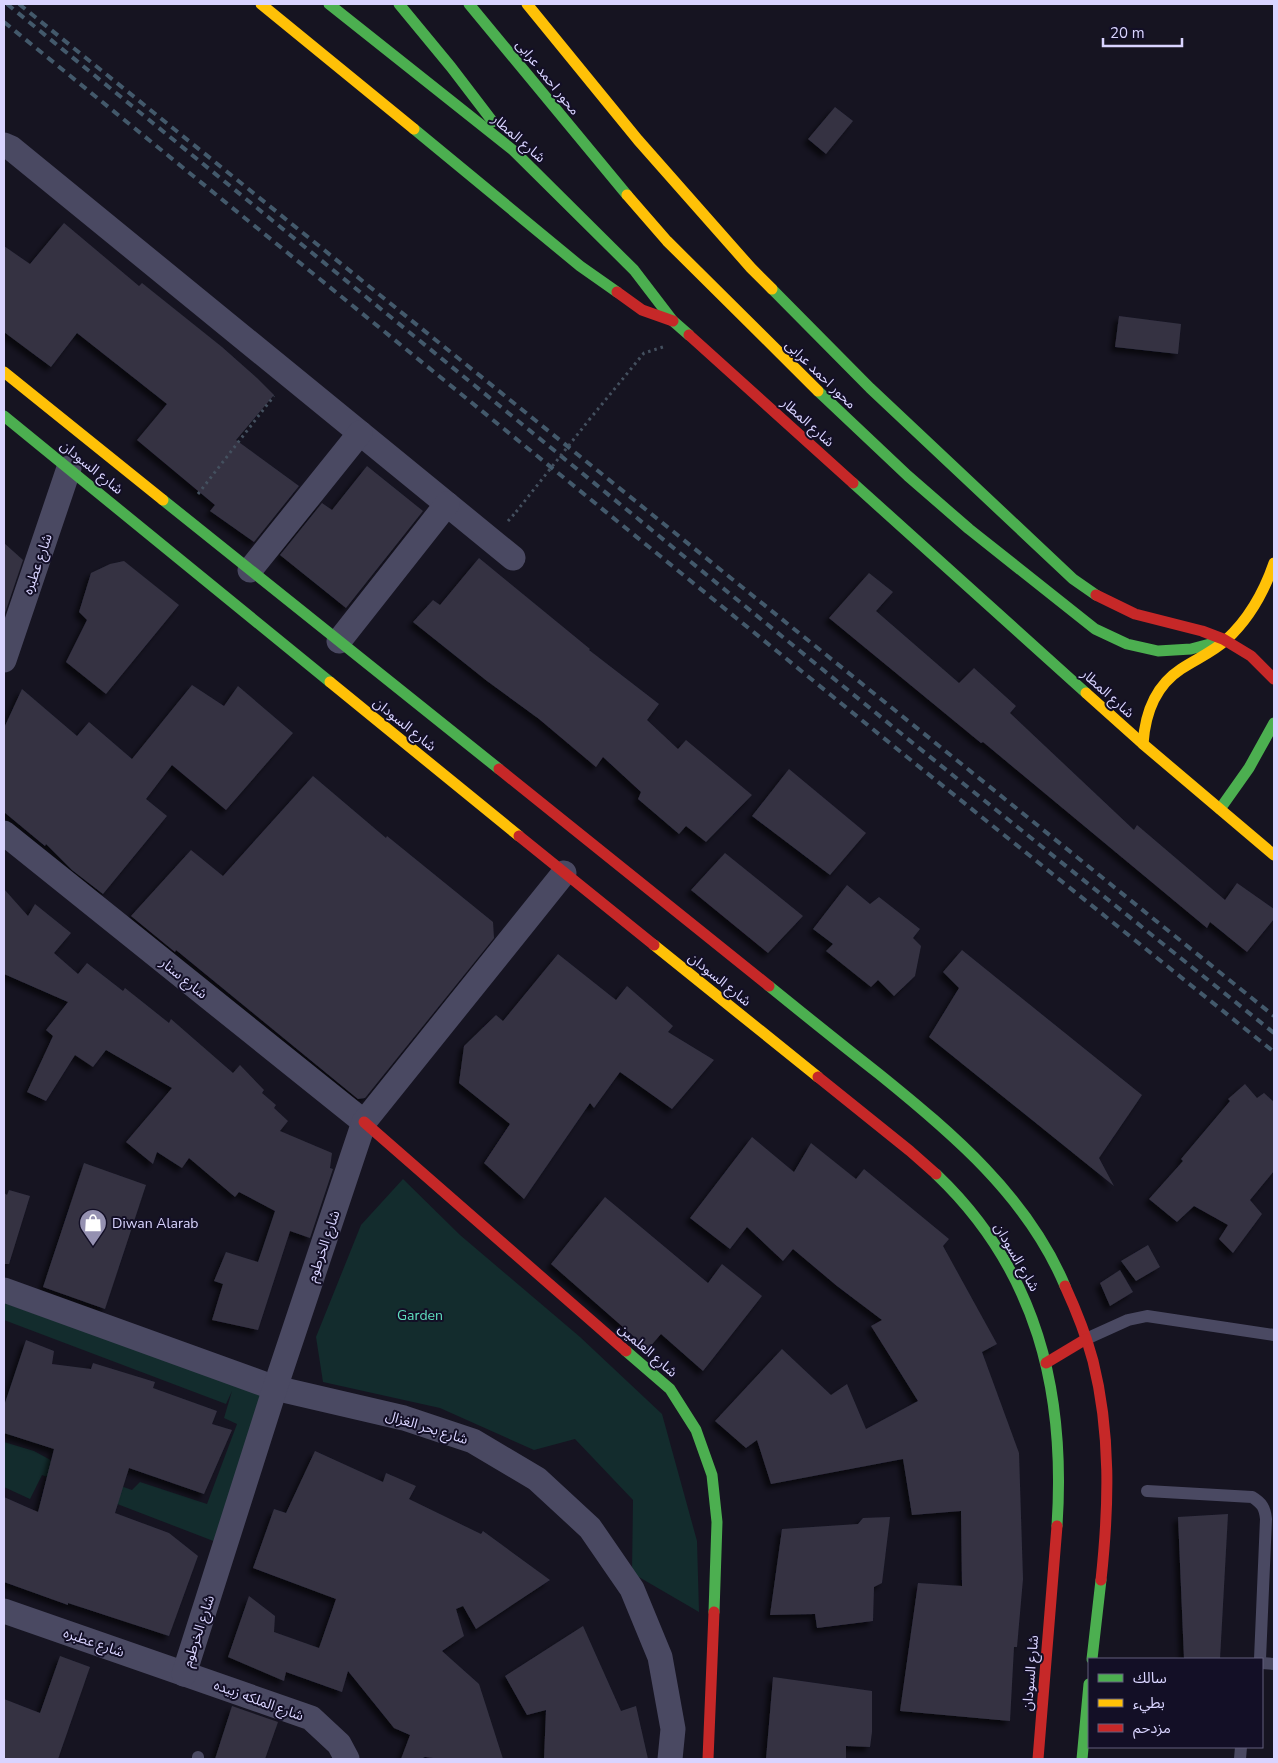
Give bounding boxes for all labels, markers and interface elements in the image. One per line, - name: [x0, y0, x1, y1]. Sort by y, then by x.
- scale bar: [1103, 15, 1182, 47]
- text: 20 m: [1110, 23, 1145, 43]
- street label: محور احمد عرابى: [511, 36, 584, 119]
- street label: شارع المطار: [486, 109, 549, 168]
- street label: محور احمد عرابى: [781, 336, 860, 413]
- street label: شارع المطار: [776, 393, 838, 452]
- street label: شارع السودان: [56, 436, 127, 499]
- street label: شارع عطبره: [18, 531, 58, 598]
- street label: شارع المطار: [1076, 664, 1138, 723]
- street label: شارع السودان: [369, 693, 440, 756]
- street label: شارع السودان: [684, 948, 755, 1011]
- street label: شارع سنار: [155, 953, 211, 1004]
- shop icon: Diwan Alarab: [78, 1208, 108, 1247]
- street label: شارع الخرطوم: [302, 1208, 346, 1285]
- place label: Diwan Alarab: [112, 1214, 199, 1233]
- street label: شارع السودان: [988, 1220, 1044, 1295]
- park label: Garden: [397, 1306, 443, 1325]
- street label: شارع العلمين: [613, 1319, 681, 1382]
- street label: شارع بحر الغزال: [383, 1406, 470, 1450]
- street label: شارع الخرطوم: [178, 1593, 220, 1670]
- street label: شارع عطبره: [60, 1623, 127, 1663]
- street label: شارع السودان: [1018, 1634, 1044, 1712]
- legend: [1088, 1658, 1263, 1748]
- text: سالك: [1133, 1668, 1167, 1688]
- street label: شارع الملكه زبيده: [211, 1675, 306, 1727]
- text: بطيء: [1133, 1693, 1165, 1714]
- text: مزدحم: [1133, 1718, 1171, 1739]

